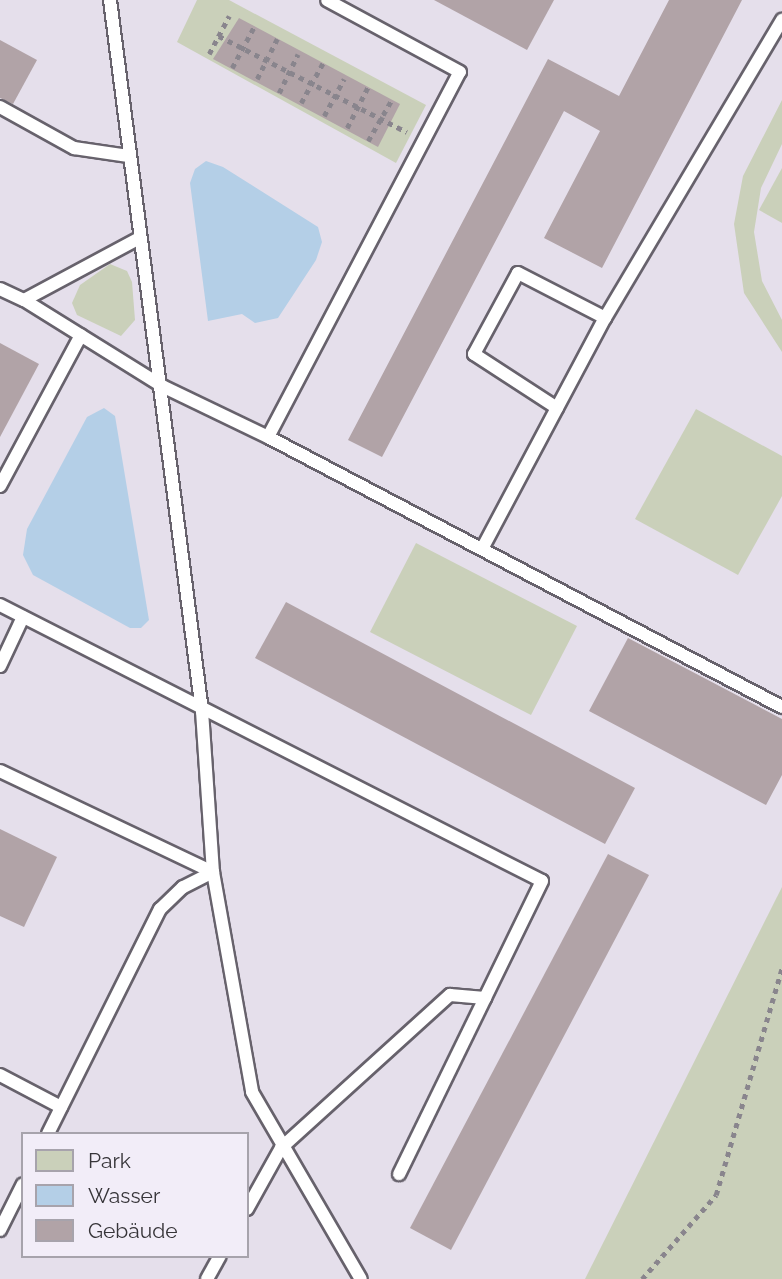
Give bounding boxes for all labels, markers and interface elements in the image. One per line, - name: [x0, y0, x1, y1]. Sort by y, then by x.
- legend: [21, 1132, 248, 1258]
- text: Park: [88, 1148, 131, 1173]
- text: Wasser: [88, 1183, 160, 1208]
- text: Gebäude: [88, 1218, 178, 1243]

